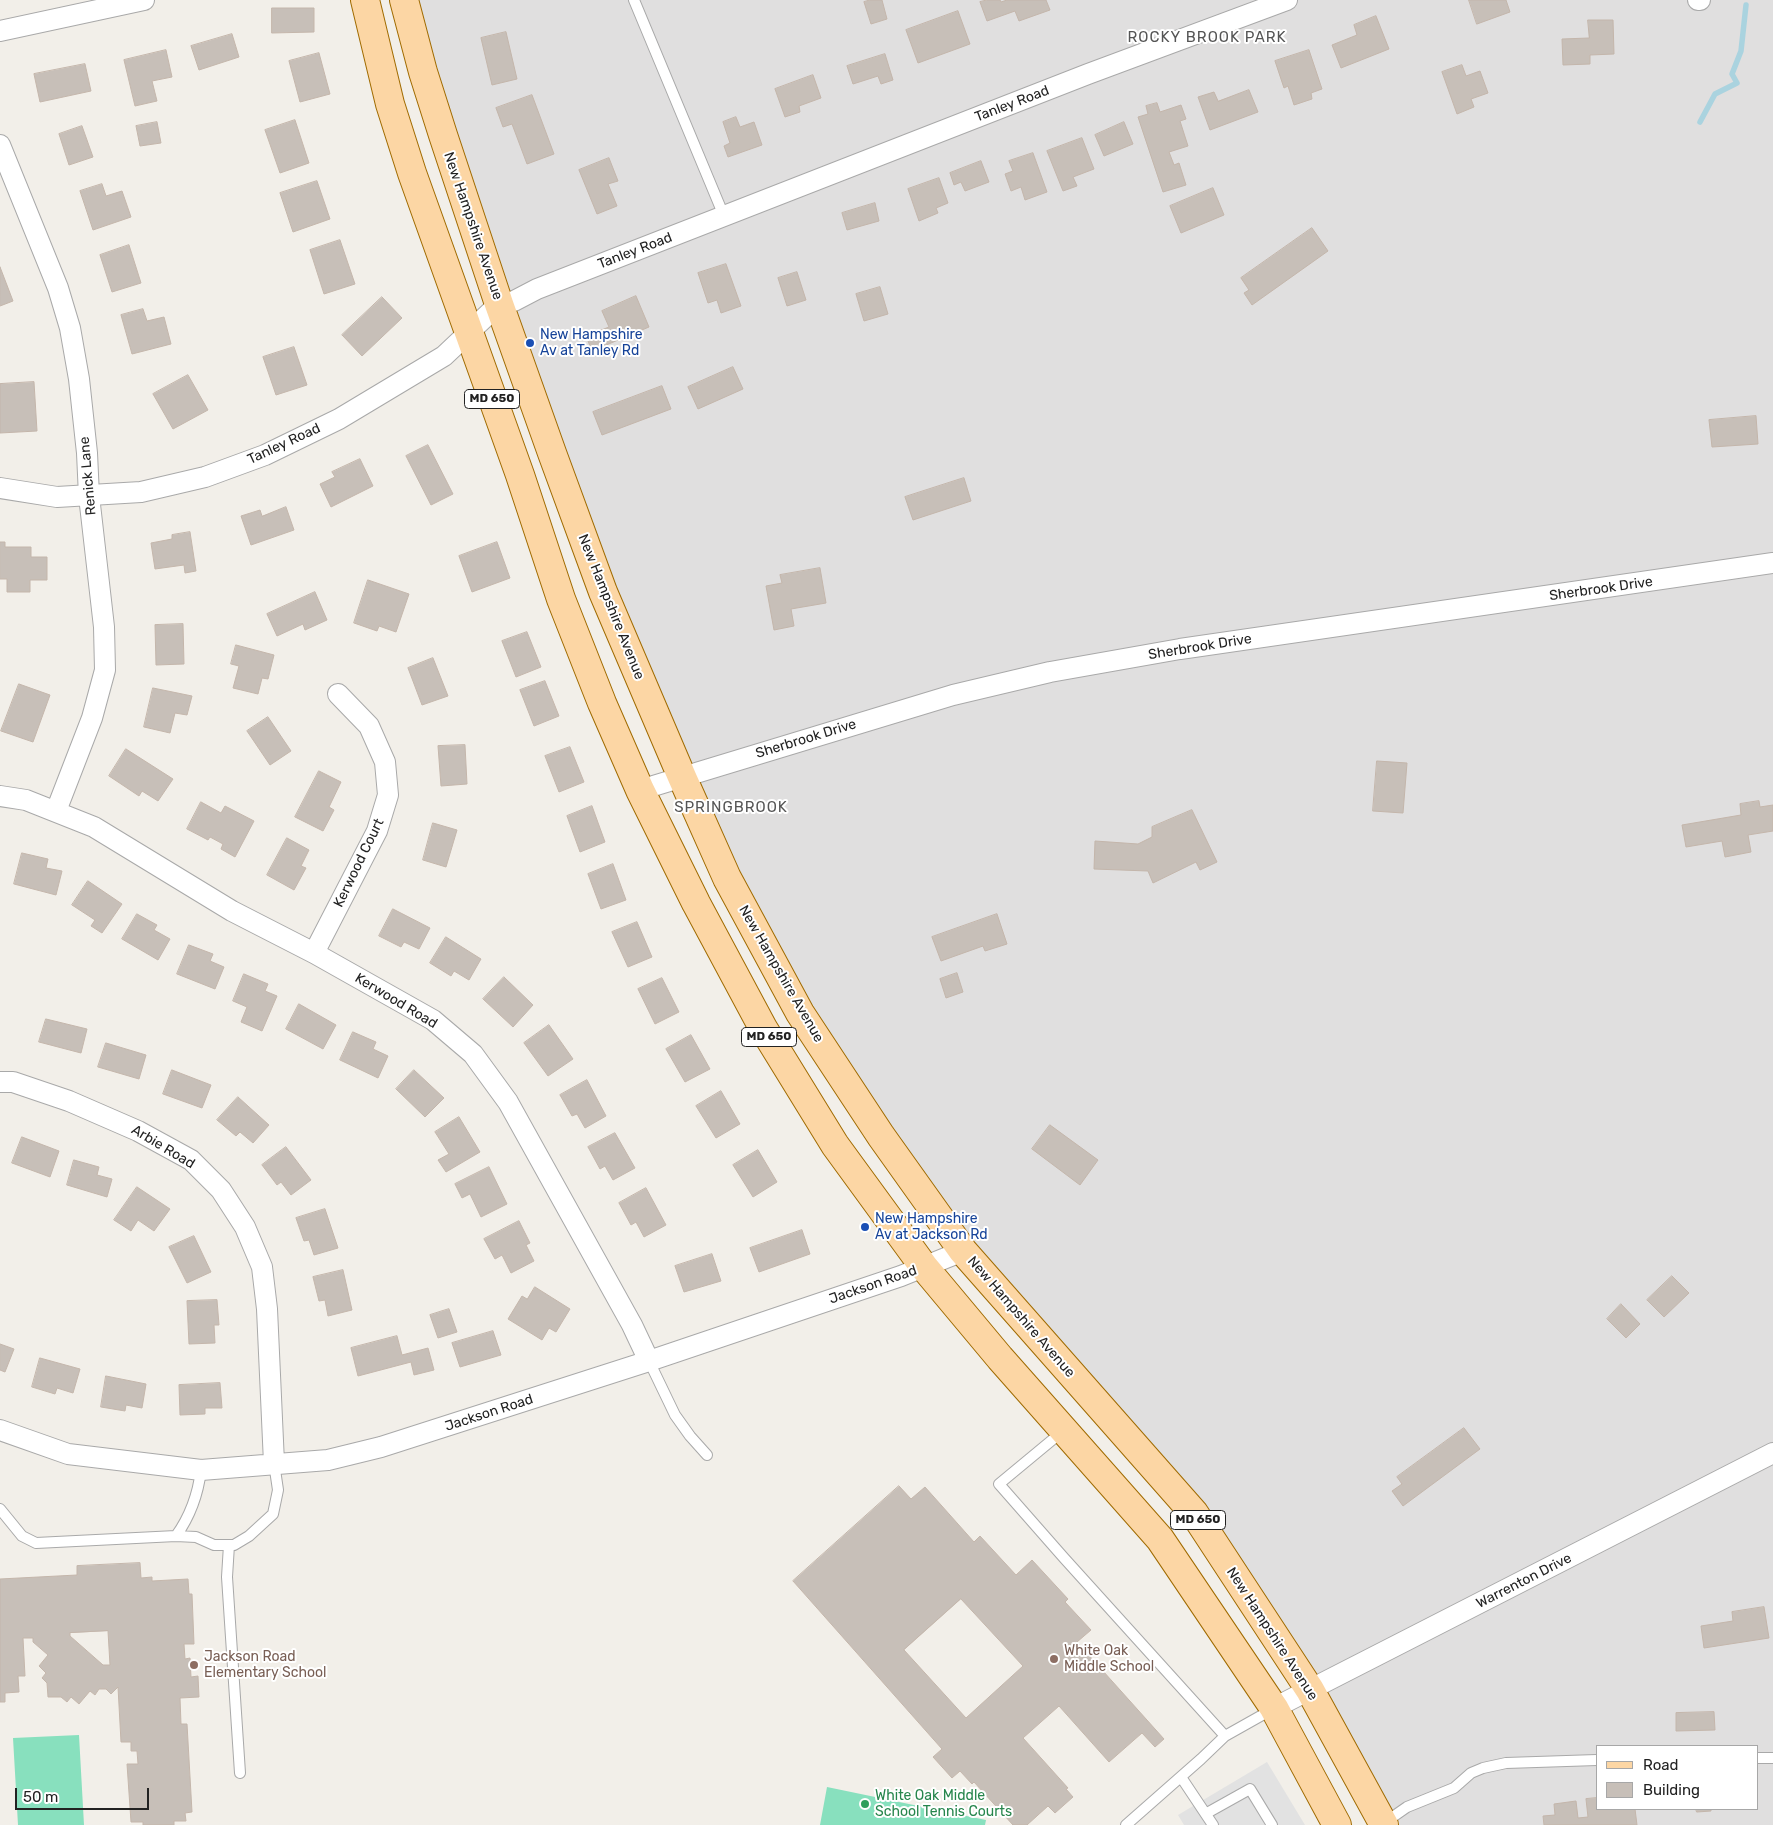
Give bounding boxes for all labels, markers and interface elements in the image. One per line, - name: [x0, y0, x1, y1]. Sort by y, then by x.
- district label: ROCKY BROOK PARK: [1125, 29, 1289, 47]
- street label: Tanley Road: [972, 82, 1052, 126]
- street label: New Hampshire Avenue: [440, 150, 506, 302]
- street label: Tanley Road: [595, 229, 675, 273]
- place label: New Hampshire Av at Tanley Rd: [540, 327, 643, 360]
- marker: New Hampshire Av at Tanley Rd: [524, 337, 536, 349]
- road number: MD 650: [464, 389, 520, 408]
- street label: Tanley Road: [245, 420, 323, 468]
- street label: Renick Lane: [76, 436, 100, 516]
- street label: New Hampshire Avenue: [574, 532, 648, 682]
- street label: Sherbrook Drive: [1548, 573, 1654, 605]
- street label: Sherbrook Drive: [1147, 631, 1253, 663]
- street label: Sherbrook Drive: [754, 716, 858, 762]
- district label: SPRINGBROOK: [673, 799, 789, 817]
- street label: Kerwood Court: [330, 816, 388, 910]
- street label: New Hampshire Avenue: [735, 903, 827, 1045]
- street label: Kerwood Road: [352, 970, 440, 1032]
- road number: MD 650: [742, 1028, 796, 1046]
- street label: Arbie Road: [128, 1122, 198, 1172]
- place label: New Hampshire Av at Jackson Rd: [875, 1211, 988, 1244]
- marker: New Hampshire Av at Jackson Rd: [859, 1221, 871, 1233]
- street label: New Hampshire Avenue: [964, 1253, 1078, 1381]
- street label: Jackson Road: [827, 1262, 919, 1308]
- street label: Jackson Road: [443, 1391, 535, 1435]
- road number: MD 650: [1170, 1510, 1226, 1530]
- street label: Warrenton Drive: [1474, 1550, 1574, 1612]
- street label: New Hampshire Avenue: [1223, 1564, 1321, 1704]
- place label: White Oak Middle School: [1064, 1643, 1154, 1675]
- place label: Jackson Road Elementary School: [204, 1649, 327, 1681]
- marker: White Oak Middle School: [1048, 1653, 1060, 1665]
- marker: Jackson Road Elementary School: [188, 1659, 200, 1671]
- legend: [1596, 1745, 1758, 1810]
- text: Road: [1643, 1756, 1679, 1774]
- scale bar: [18, 1778, 151, 1810]
- text: Building: [1643, 1781, 1700, 1799]
- text: 50 m: [23, 1788, 58, 1806]
- place label: White Oak Middle School Tennis Courts: [875, 1788, 1012, 1820]
- marker: White Oak Middle School Tennis Courts: [859, 1798, 871, 1810]

